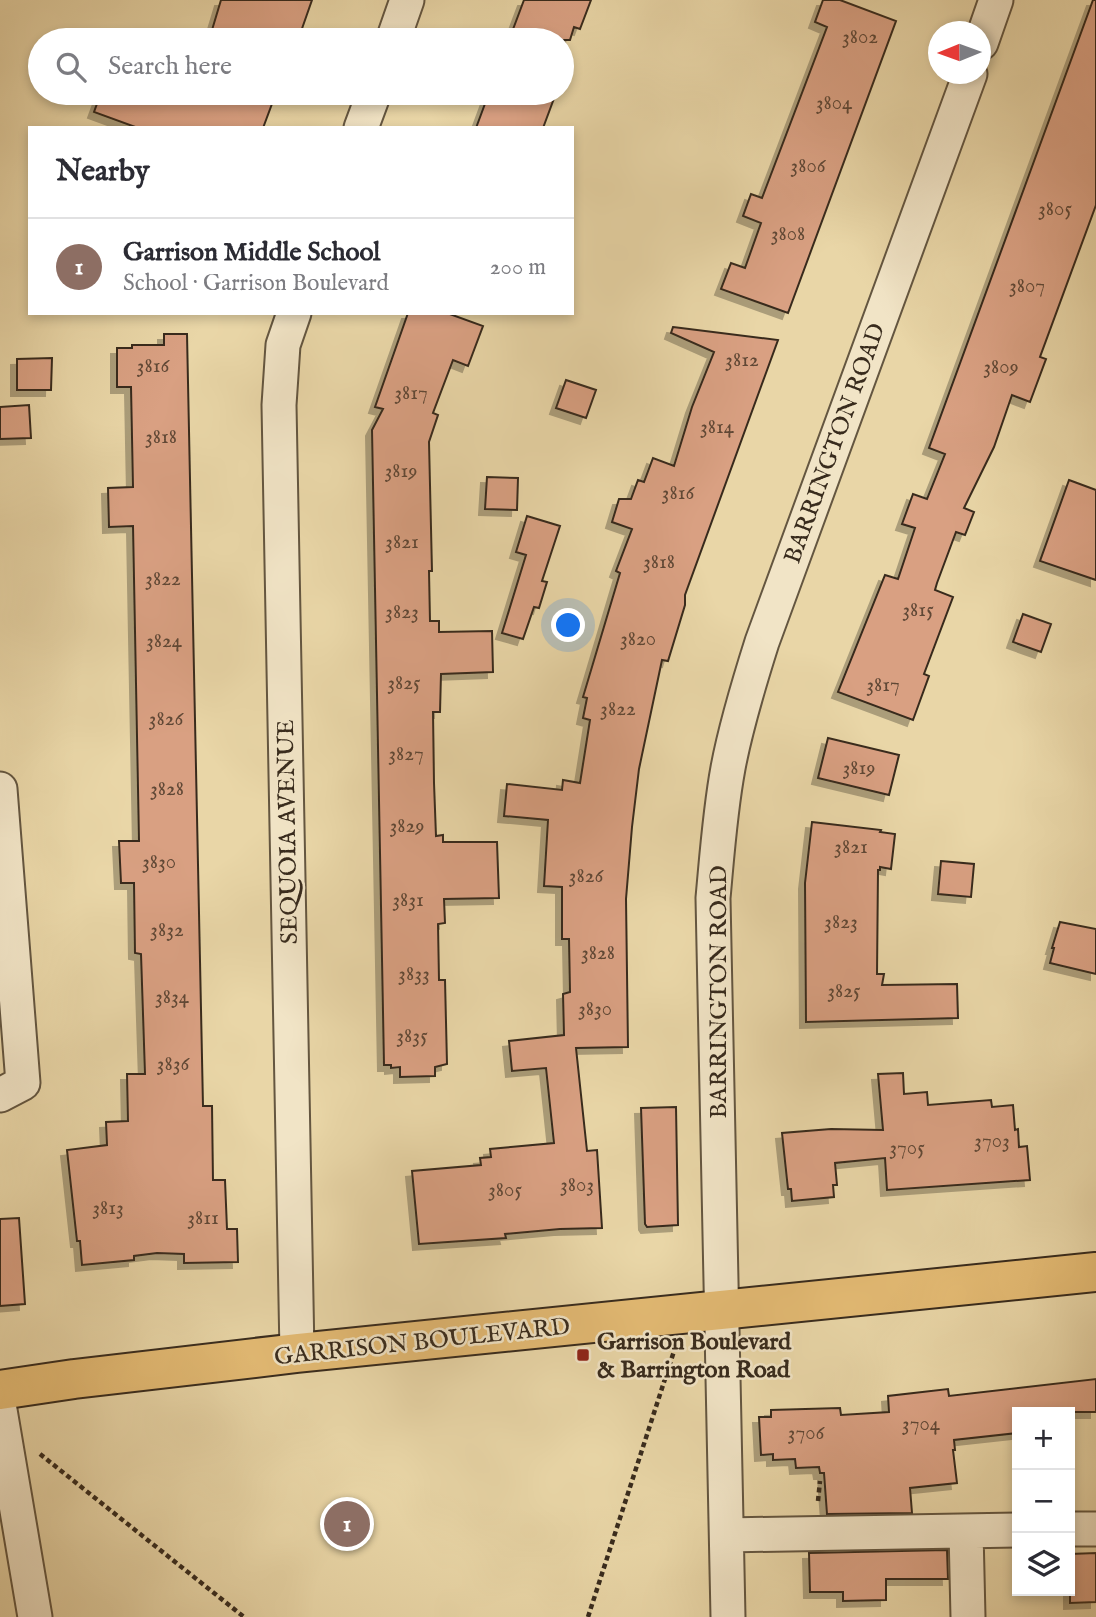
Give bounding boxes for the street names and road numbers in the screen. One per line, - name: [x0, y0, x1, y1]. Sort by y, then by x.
- street label: BARRINGTON ROAD: [777, 319, 893, 568]
- street label: SEQUOIA AVENUE: [271, 719, 306, 945]
- street label: BARRINGTON ROAD: [704, 865, 735, 1119]
- street label: GARRISON BOULEVARD: [273, 1312, 572, 1373]

